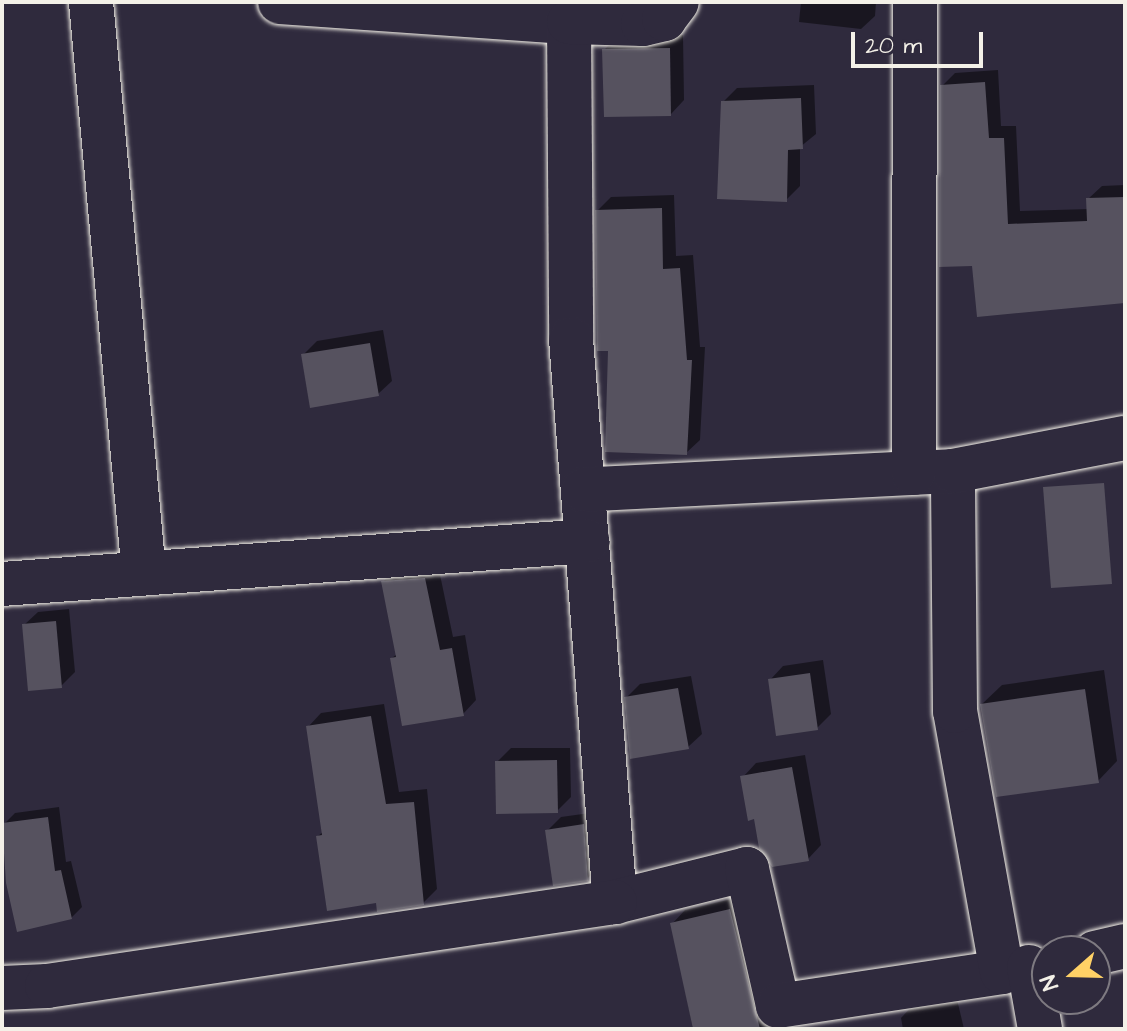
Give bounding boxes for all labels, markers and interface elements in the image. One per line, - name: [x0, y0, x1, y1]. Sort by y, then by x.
- scale bar: [855, 16, 987, 66]
- text: 20 m: [865, 29, 922, 63]
- north arrow: [1031, 935, 1111, 1015]
- text: N: [1033, 971, 1067, 994]

